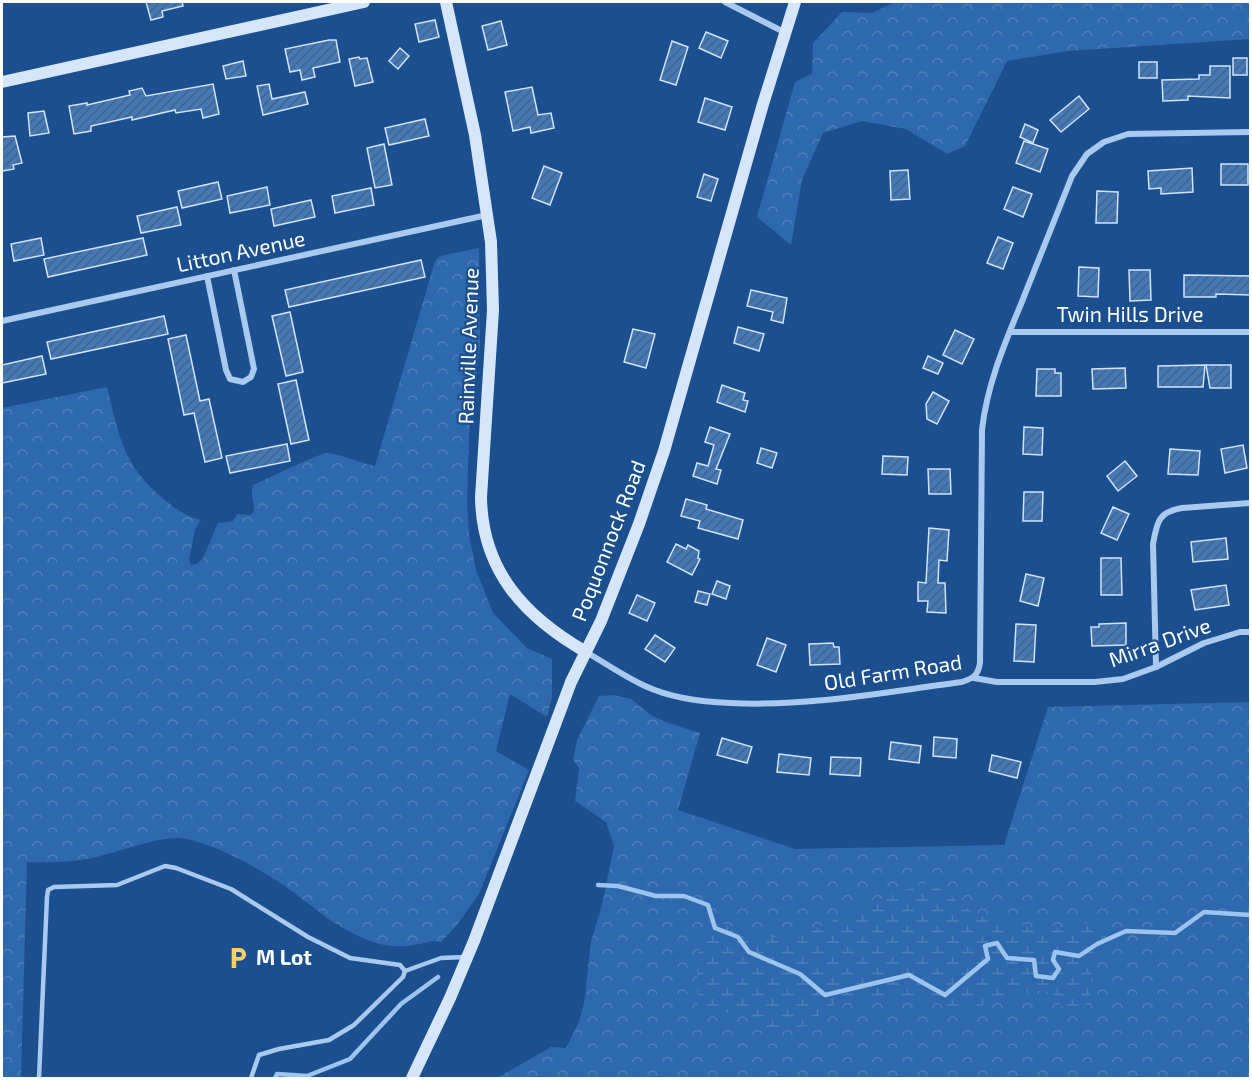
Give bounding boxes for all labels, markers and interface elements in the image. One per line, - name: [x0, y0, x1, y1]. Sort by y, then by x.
- street label: Litton Avenue: [174, 225, 307, 276]
- street label: Rainville Avenue: [452, 267, 483, 425]
- street label: Twin Hills Drive: [1057, 301, 1204, 326]
- street label: Poquonnock Road: [565, 457, 650, 624]
- street label: Mirra Drive: [1105, 612, 1214, 672]
- street label: Old Farm Road: [822, 648, 963, 695]
- place label: M Lot: [256, 944, 312, 969]
- parking icon: M Lot: [225, 945, 251, 971]

